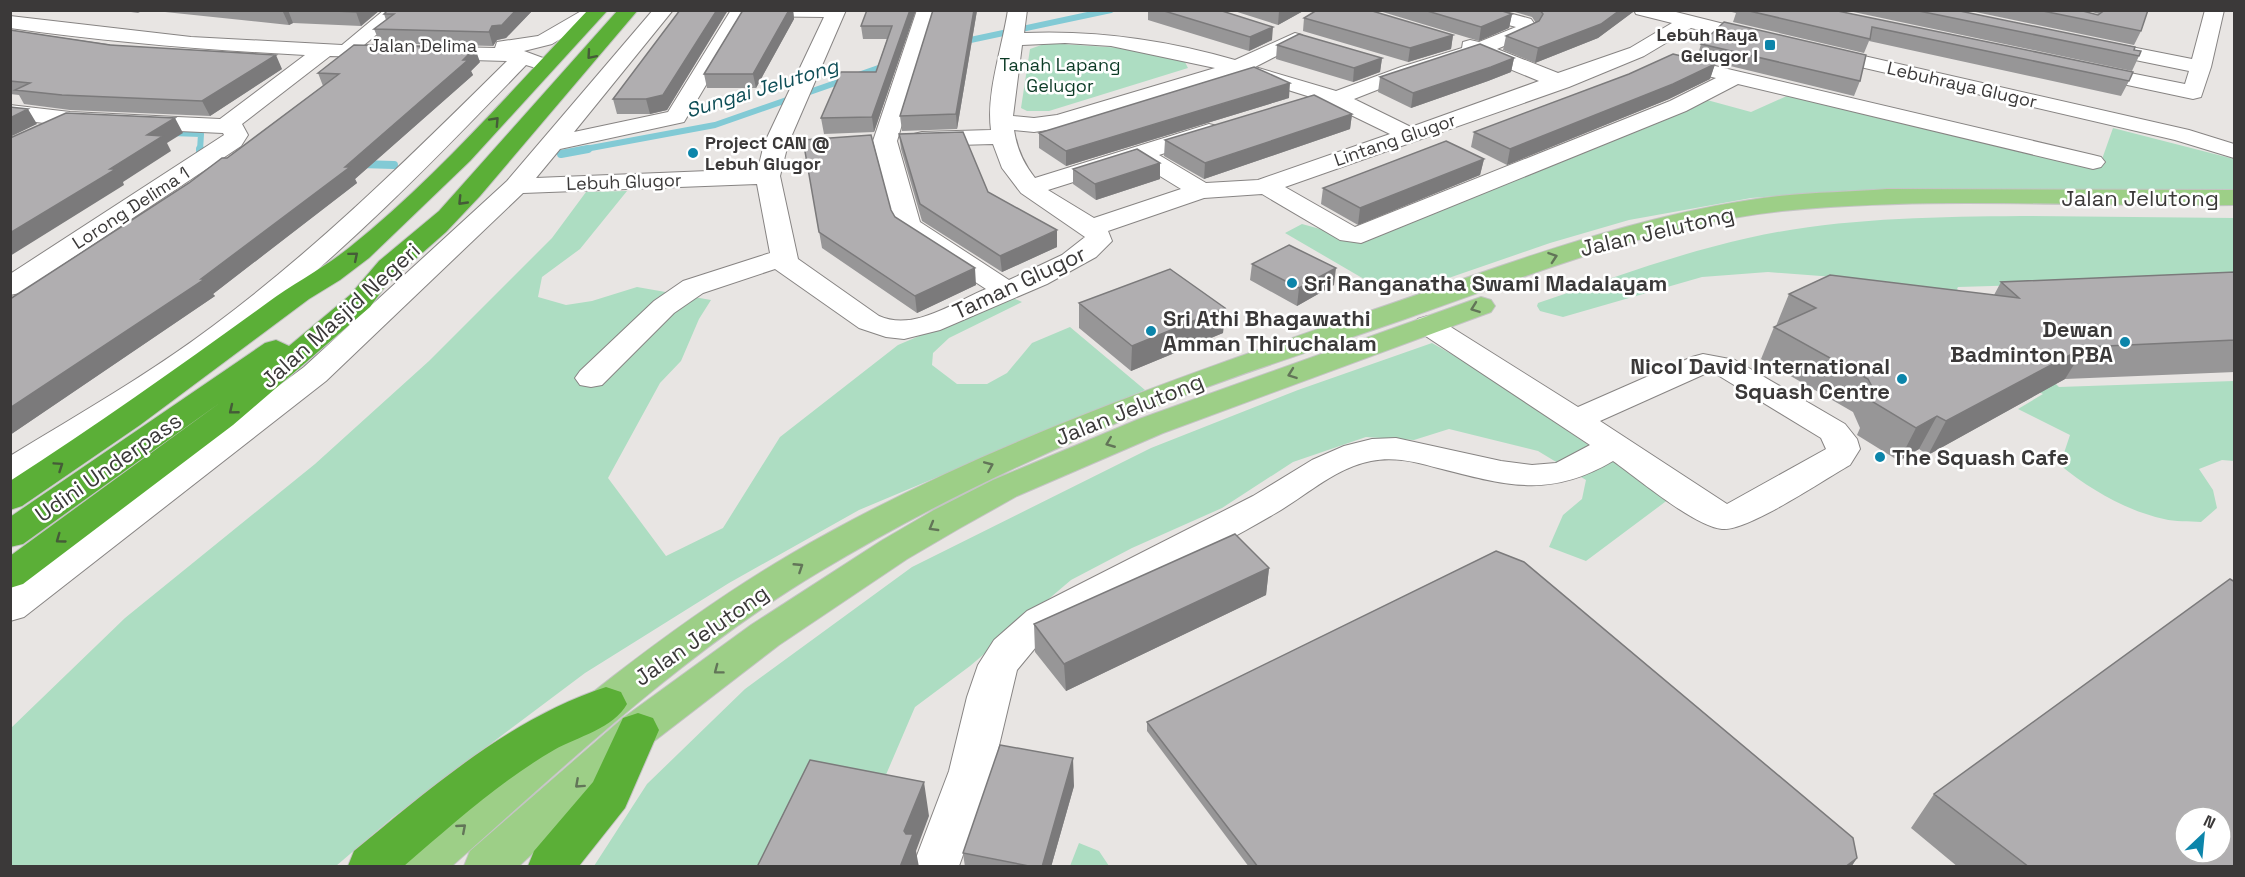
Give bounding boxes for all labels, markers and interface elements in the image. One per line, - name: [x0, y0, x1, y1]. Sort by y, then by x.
- place label: Lebuh Raya Gelugor I: [1657, 23, 1759, 67]
- street label: Jalan Delima: [369, 34, 477, 57]
- marker: Lebuh Raya Gelugor I: [1763, 38, 1777, 52]
- one-way arrow: [587, 48, 598, 59]
- water label: Sungai Jelutong: [683, 52, 842, 123]
- park label: Tanah Lapang Gelugor: [999, 53, 1121, 97]
- street label: Lebuhraya Glugor: [1885, 56, 2040, 113]
- street label: Lintang Glugor: [1331, 108, 1459, 171]
- one-way arrow: [488, 117, 499, 128]
- place label: Project CAN @ Lebuh Glugor: [705, 131, 830, 175]
- marker: Project CAN @ Lebuh Glugor: [686, 146, 700, 160]
- street label: Lorong Delima 1: [68, 161, 194, 254]
- street label: Lebuh Glugor: [566, 168, 682, 195]
- street label: Jalan Jelutong: [2061, 184, 2219, 212]
- one-way arrow: [458, 195, 469, 205]
- street label: Jalan Jelutong: [1577, 200, 1737, 262]
- street label: Jalan Masjid Negeri: [255, 236, 425, 394]
- street label: Taman Glugor: [948, 239, 1090, 325]
- one-way arrow: [347, 252, 358, 263]
- one-way arrow: [1547, 252, 1558, 265]
- place label: Sri Ranganatha Swami Madalayam: [1304, 269, 1667, 297]
- marker: Sri Ranganatha Swami Madalayam: [1285, 276, 1299, 290]
- one-way arrow: [1470, 300, 1481, 313]
- place label: Sri Athi Bhagawathi Amman Thiruchalam: [1163, 304, 1377, 357]
- place label: Dewan Badminton PBA: [1950, 315, 2113, 368]
- marker: Sri Athi Bhagawathi Amman Thiruchalam: [1144, 324, 1158, 338]
- marker: Dewan Badminton PBA: [2118, 335, 2132, 349]
- place label: Nicol David International Squash Centre: [1630, 352, 1890, 405]
- street label: Jalan Jelutong: [1051, 366, 1207, 452]
- one-way arrow: [1287, 366, 1298, 379]
- marker: Nicol David International Squash Centre: [1895, 372, 1909, 386]
- one-way arrow: [228, 402, 239, 413]
- street label: Udini Underpass: [29, 406, 187, 528]
- one-way arrow: [1105, 436, 1116, 448]
- place label: The Squash Cafe: [1892, 443, 2069, 471]
- marker: The Squash Cafe: [1873, 450, 1887, 464]
- one-way arrow: [53, 461, 63, 473]
- one-way arrow: [983, 461, 994, 473]
- one-way arrow: [929, 519, 940, 531]
- one-way arrow: [55, 532, 66, 543]
- one-way arrow: [792, 563, 803, 574]
- street label: Jalan Jelutong: [628, 578, 774, 692]
- one-way arrow: [714, 663, 725, 674]
- one-way arrow: [575, 777, 586, 788]
- north arrow: [2173, 805, 2233, 865]
- text: N: [2200, 810, 2219, 834]
- one-way arrow: [455, 824, 466, 835]

